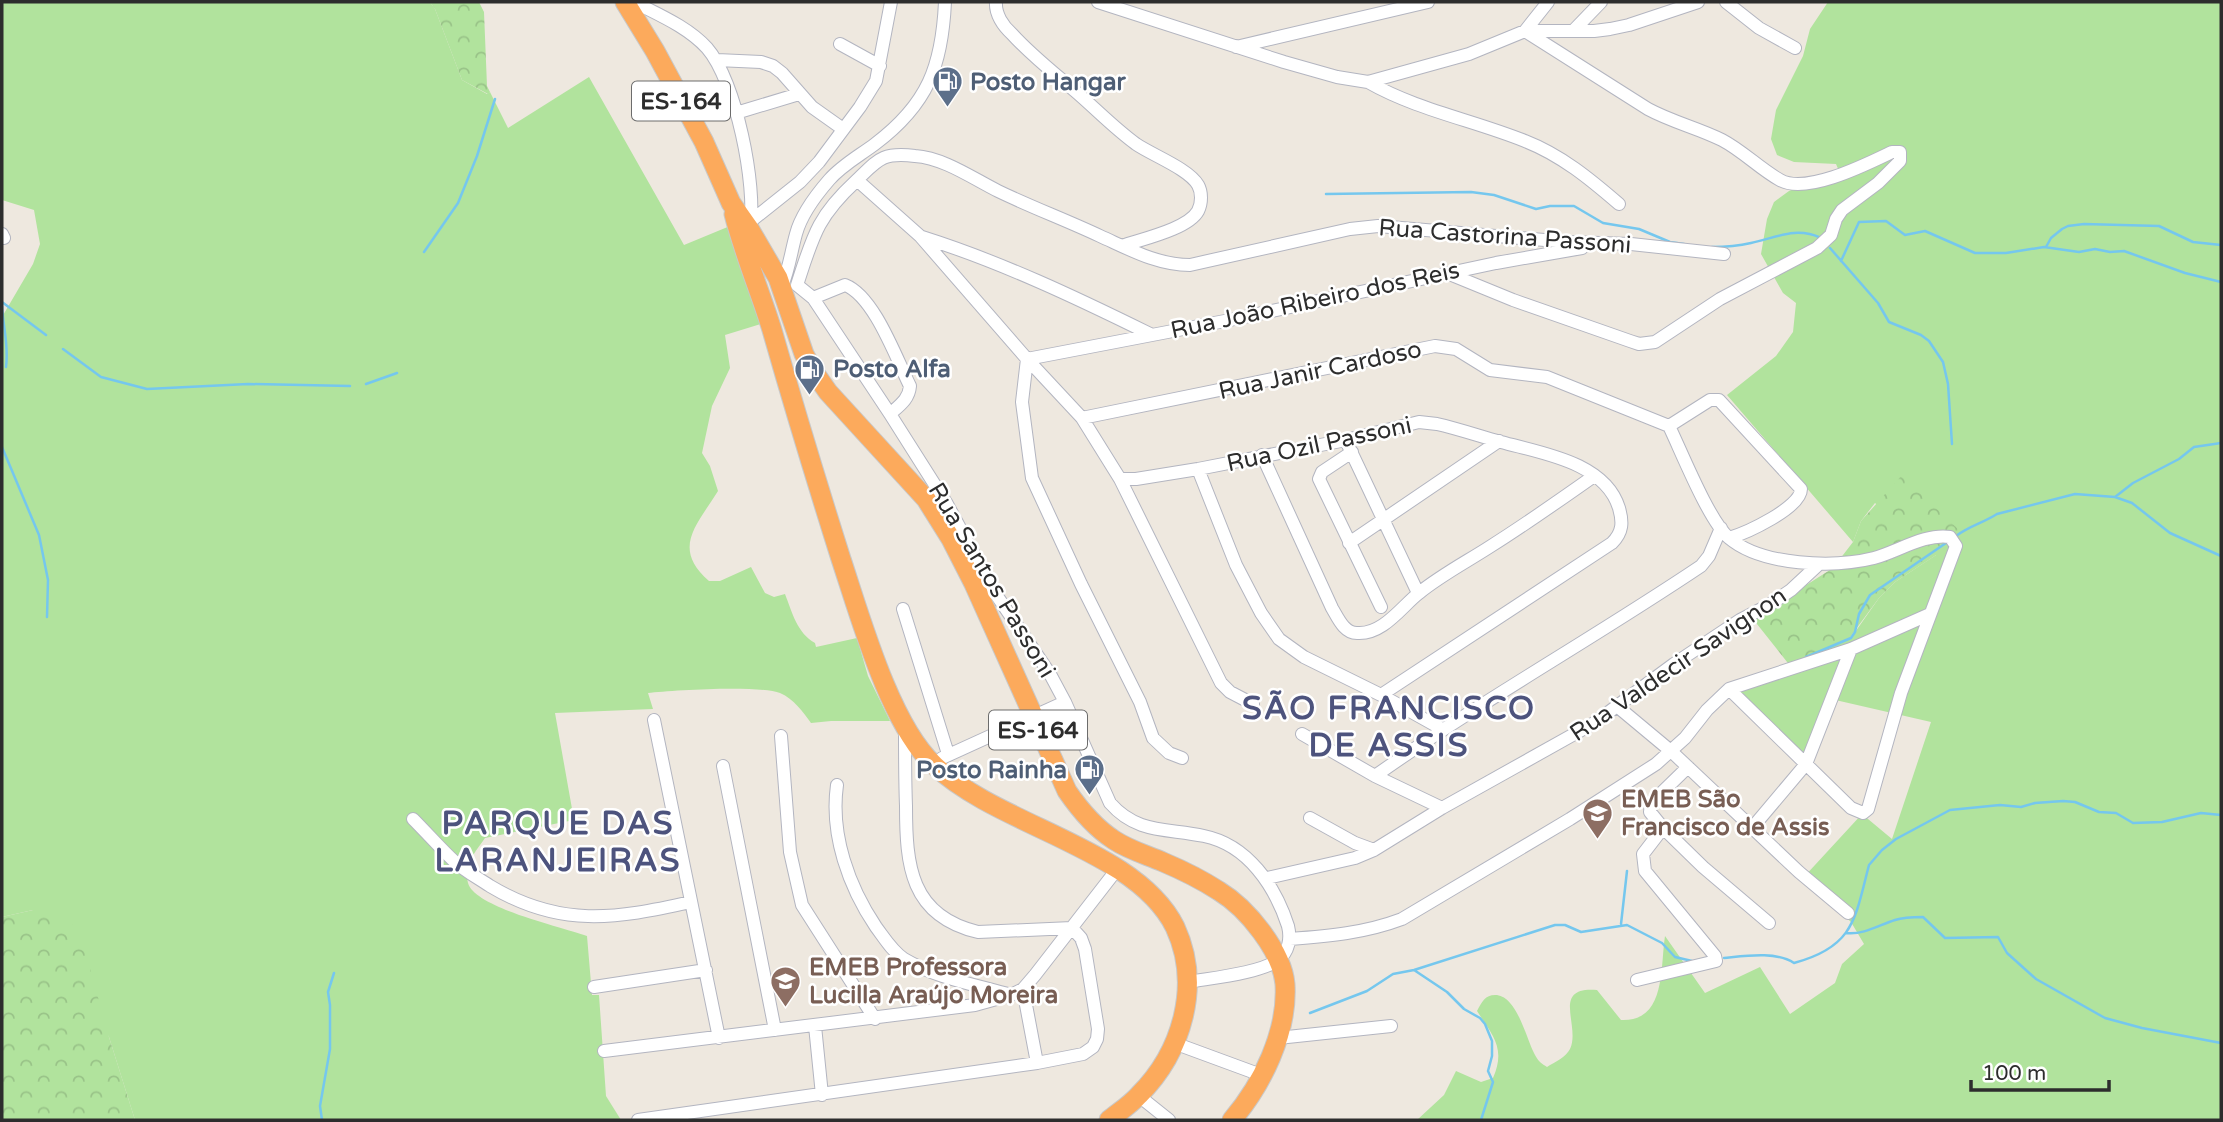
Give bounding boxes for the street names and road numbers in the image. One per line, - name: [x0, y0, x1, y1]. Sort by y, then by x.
- road number: ES-164: [632, 82, 730, 120]
- street label: Rua Castorina Passoni: [1378, 213, 1632, 260]
- street label: Rua João Ribeiro dos Reis: [1168, 256, 1462, 345]
- street label: Rua Janir Cardoso: [1216, 335, 1424, 406]
- street label: Rua Ozil Passoni: [1224, 411, 1414, 478]
- street label: Rua Santos Passoni: [922, 477, 1061, 683]
- street label: Rua Valdecir Savignon: [1565, 581, 1792, 748]
- road number: ES-164: [989, 710, 1087, 750]

